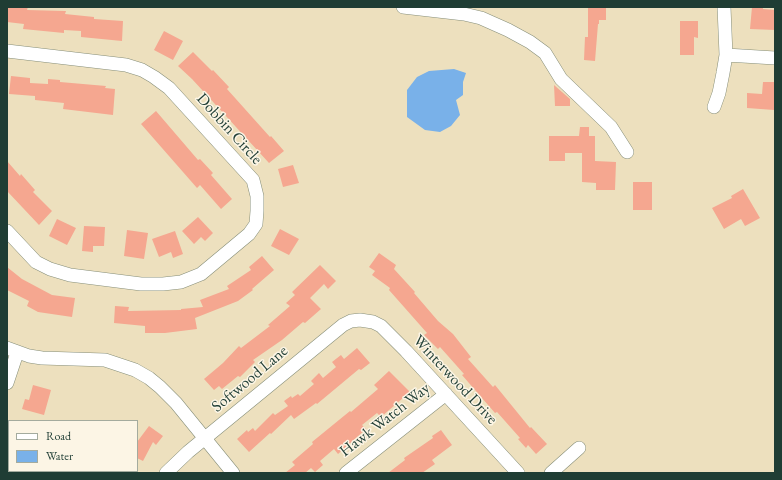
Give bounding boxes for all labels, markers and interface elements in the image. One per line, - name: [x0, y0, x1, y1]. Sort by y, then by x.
- street label: Dobbin Circle: [192, 89, 266, 169]
- street label: Winterwood Drive: [409, 331, 501, 429]
- street label: Softwood Lane: [208, 342, 292, 416]
- street label: Hawk Watch Way: [336, 379, 434, 461]
- legend: [8, 420, 138, 472]
- text: Road: [46, 428, 71, 444]
- text: Water: [46, 448, 73, 464]

